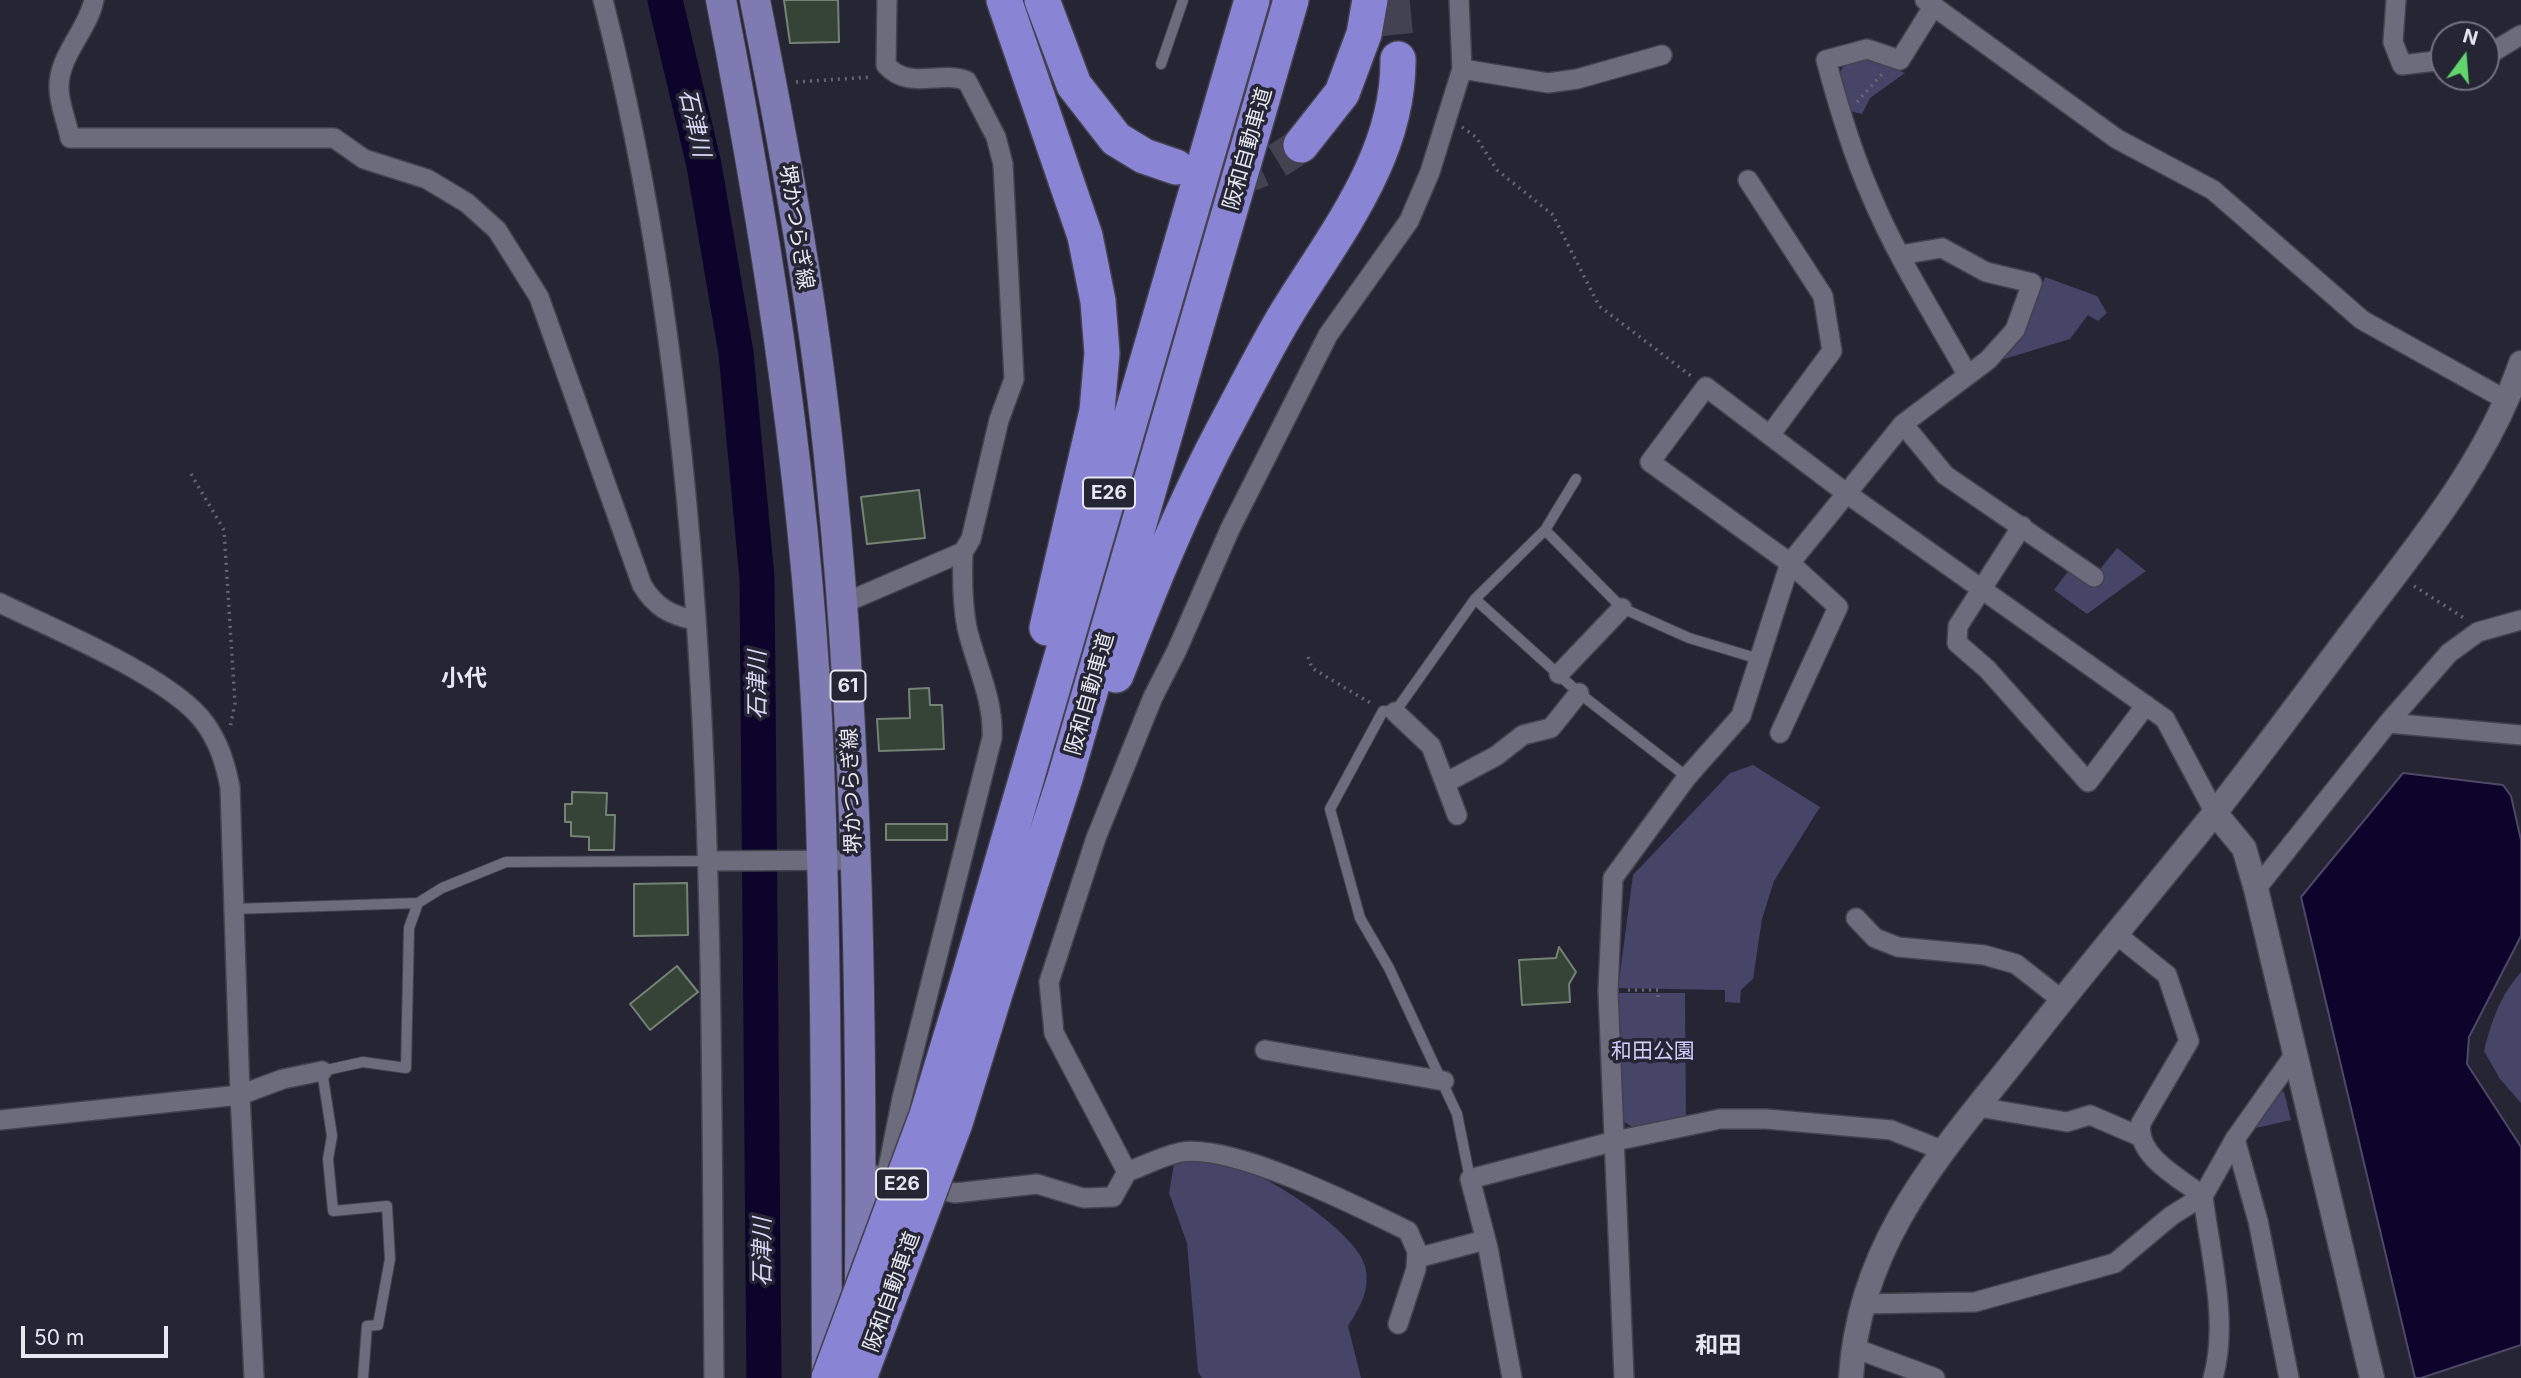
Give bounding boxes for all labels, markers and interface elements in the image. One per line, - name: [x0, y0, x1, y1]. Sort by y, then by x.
- north arrow: [2430, 21, 2500, 91]
- text: N: [2460, 24, 2480, 50]
- street label: 阪和自動車道: [1219, 85, 1277, 213]
- water label: 石津川: [673, 86, 715, 160]
- street label: 堺かつらぎ線: [774, 163, 818, 291]
- road number: E26: [1083, 478, 1135, 508]
- street label: 阪和自動車道: [1061, 630, 1119, 758]
- water label: 石津川: [744, 651, 772, 719]
- district label: 小代: [441, 665, 487, 693]
- road number: 61: [830, 670, 866, 702]
- street label: 堺かつらぎ線: [837, 728, 867, 854]
- park label: 和田公園: [1611, 1039, 1695, 1065]
- road number: E26: [876, 1168, 928, 1200]
- water label: 石津川: [749, 1218, 777, 1286]
- street label: 阪和自動車道: [859, 1228, 925, 1356]
- scale bar: [24, 1312, 172, 1356]
- text: 50 m: [34, 1325, 84, 1350]
- district label: 和田: [1695, 1332, 1741, 1360]

